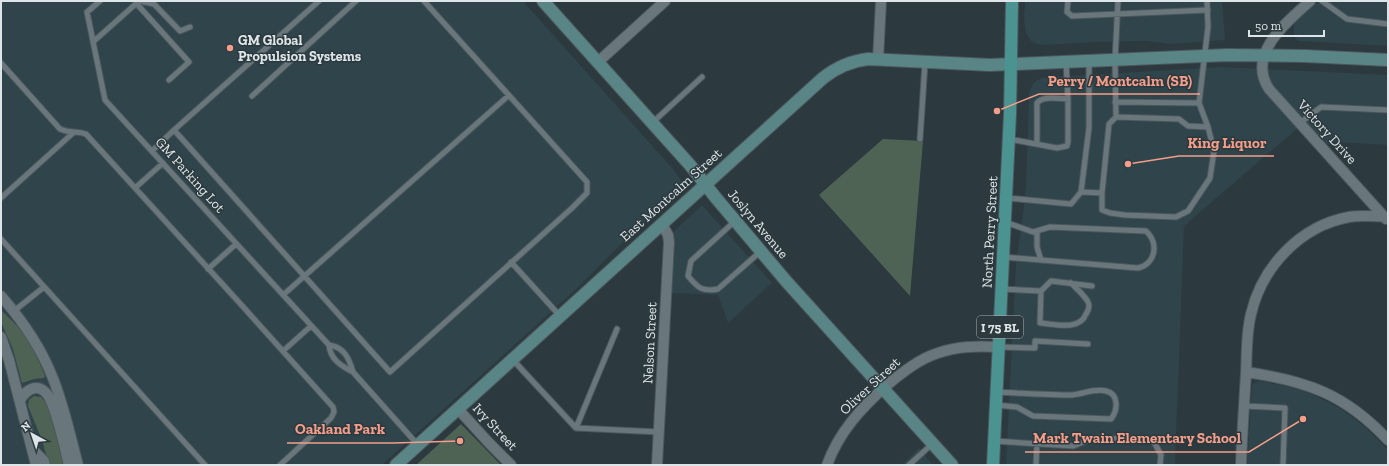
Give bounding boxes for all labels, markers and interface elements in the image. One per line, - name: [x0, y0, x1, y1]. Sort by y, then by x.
- scale bar: [1249, 12, 1324, 38]
- text: 50 m: [1255, 19, 1282, 33]
- place label: GM Global Propulsion Systems: [238, 32, 362, 65]
- marker: GM Global Propulsion Systems: [225, 43, 235, 53]
- callout: Perry / Montcalm (SB): [1039, 67, 1200, 94]
- text: Perry / Montcalm (SB): [1048, 72, 1192, 90]
- street label: Victory Drive: [1293, 96, 1360, 168]
- callout: King Liquor: [1179, 129, 1274, 156]
- street label: GM Parking Lot: [152, 134, 229, 217]
- text: King Liquor: [1187, 134, 1267, 152]
- street label: East Montcalm Street: [617, 144, 726, 245]
- street label: North Perry Street: [979, 175, 1001, 288]
- street label: Joslyn Avenue: [724, 186, 792, 262]
- street label: Nelson Street: [639, 301, 661, 384]
- road number: I 75 BL: [977, 316, 1023, 338]
- street label: Oliver Street: [836, 353, 904, 418]
- street label: Ivy Street: [469, 400, 522, 455]
- north arrow: [12, 414, 52, 454]
- callout: Oakland Park: [287, 416, 393, 443]
- text: N: [19, 419, 34, 434]
- text: Oakland Park: [295, 420, 386, 438]
- callout: Mark Twain Elementary School: [1025, 425, 1249, 452]
- text: Mark Twain Elementary School: [1033, 429, 1241, 447]

